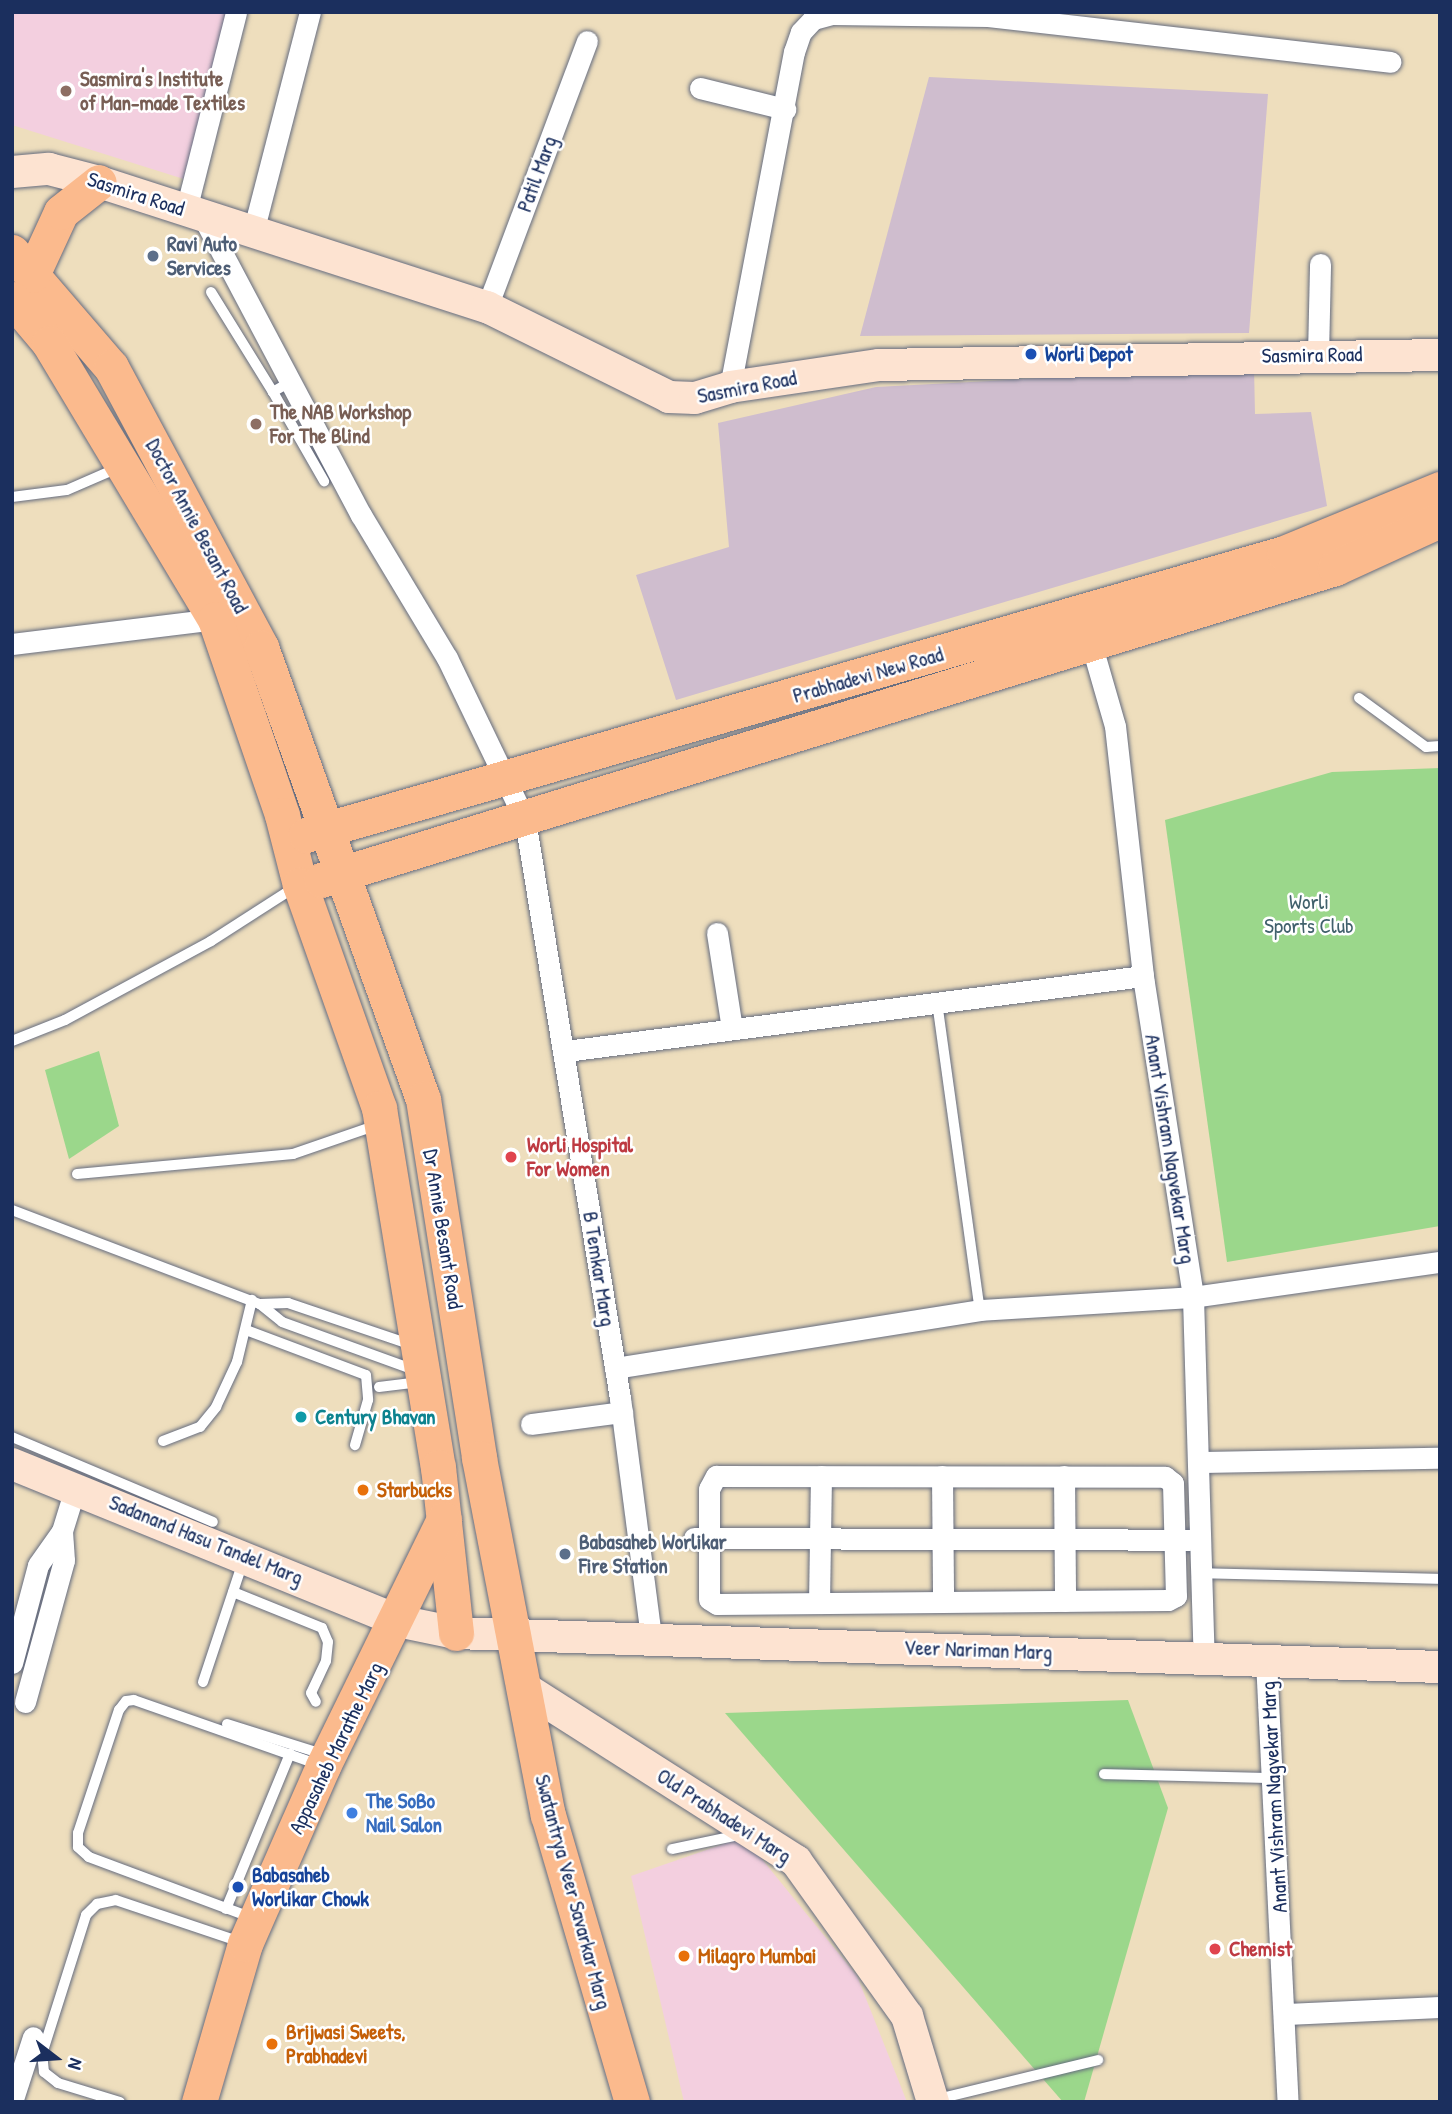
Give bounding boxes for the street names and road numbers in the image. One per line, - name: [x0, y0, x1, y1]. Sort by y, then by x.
- street label: Patil Marg: [512, 133, 562, 215]
- street label: Sasmira Road: [84, 166, 188, 222]
- street label: Sasmira Road: [1262, 342, 1362, 368]
- street label: Sasmira Road: [695, 365, 799, 409]
- street label: Doctor Annie Besant Road: [140, 435, 254, 617]
- street label: Prabhadevi New Road: [790, 642, 946, 708]
- street label: Anant Vishram Nagvekar Marg: [1139, 1033, 1201, 1265]
- street label: Dr Annie Besant Road: [418, 1147, 468, 1311]
- street label: B Temkar Marg: [577, 1210, 621, 1328]
- street label: Sadanand Hasu Tandel Marg: [106, 1490, 306, 1590]
- street label: Veer Nariman Marg: [903, 1635, 1053, 1665]
- street label: Appasaheb Marathe Marg: [283, 1658, 389, 1838]
- street label: Anant Vishram Nagvekar Marg: [1255, 1681, 1293, 1913]
- street label: Old Prabhadevi Marg: [652, 1763, 796, 1869]
- street label: Swatantrya Veer Savarkar Marg: [530, 1772, 616, 2012]

